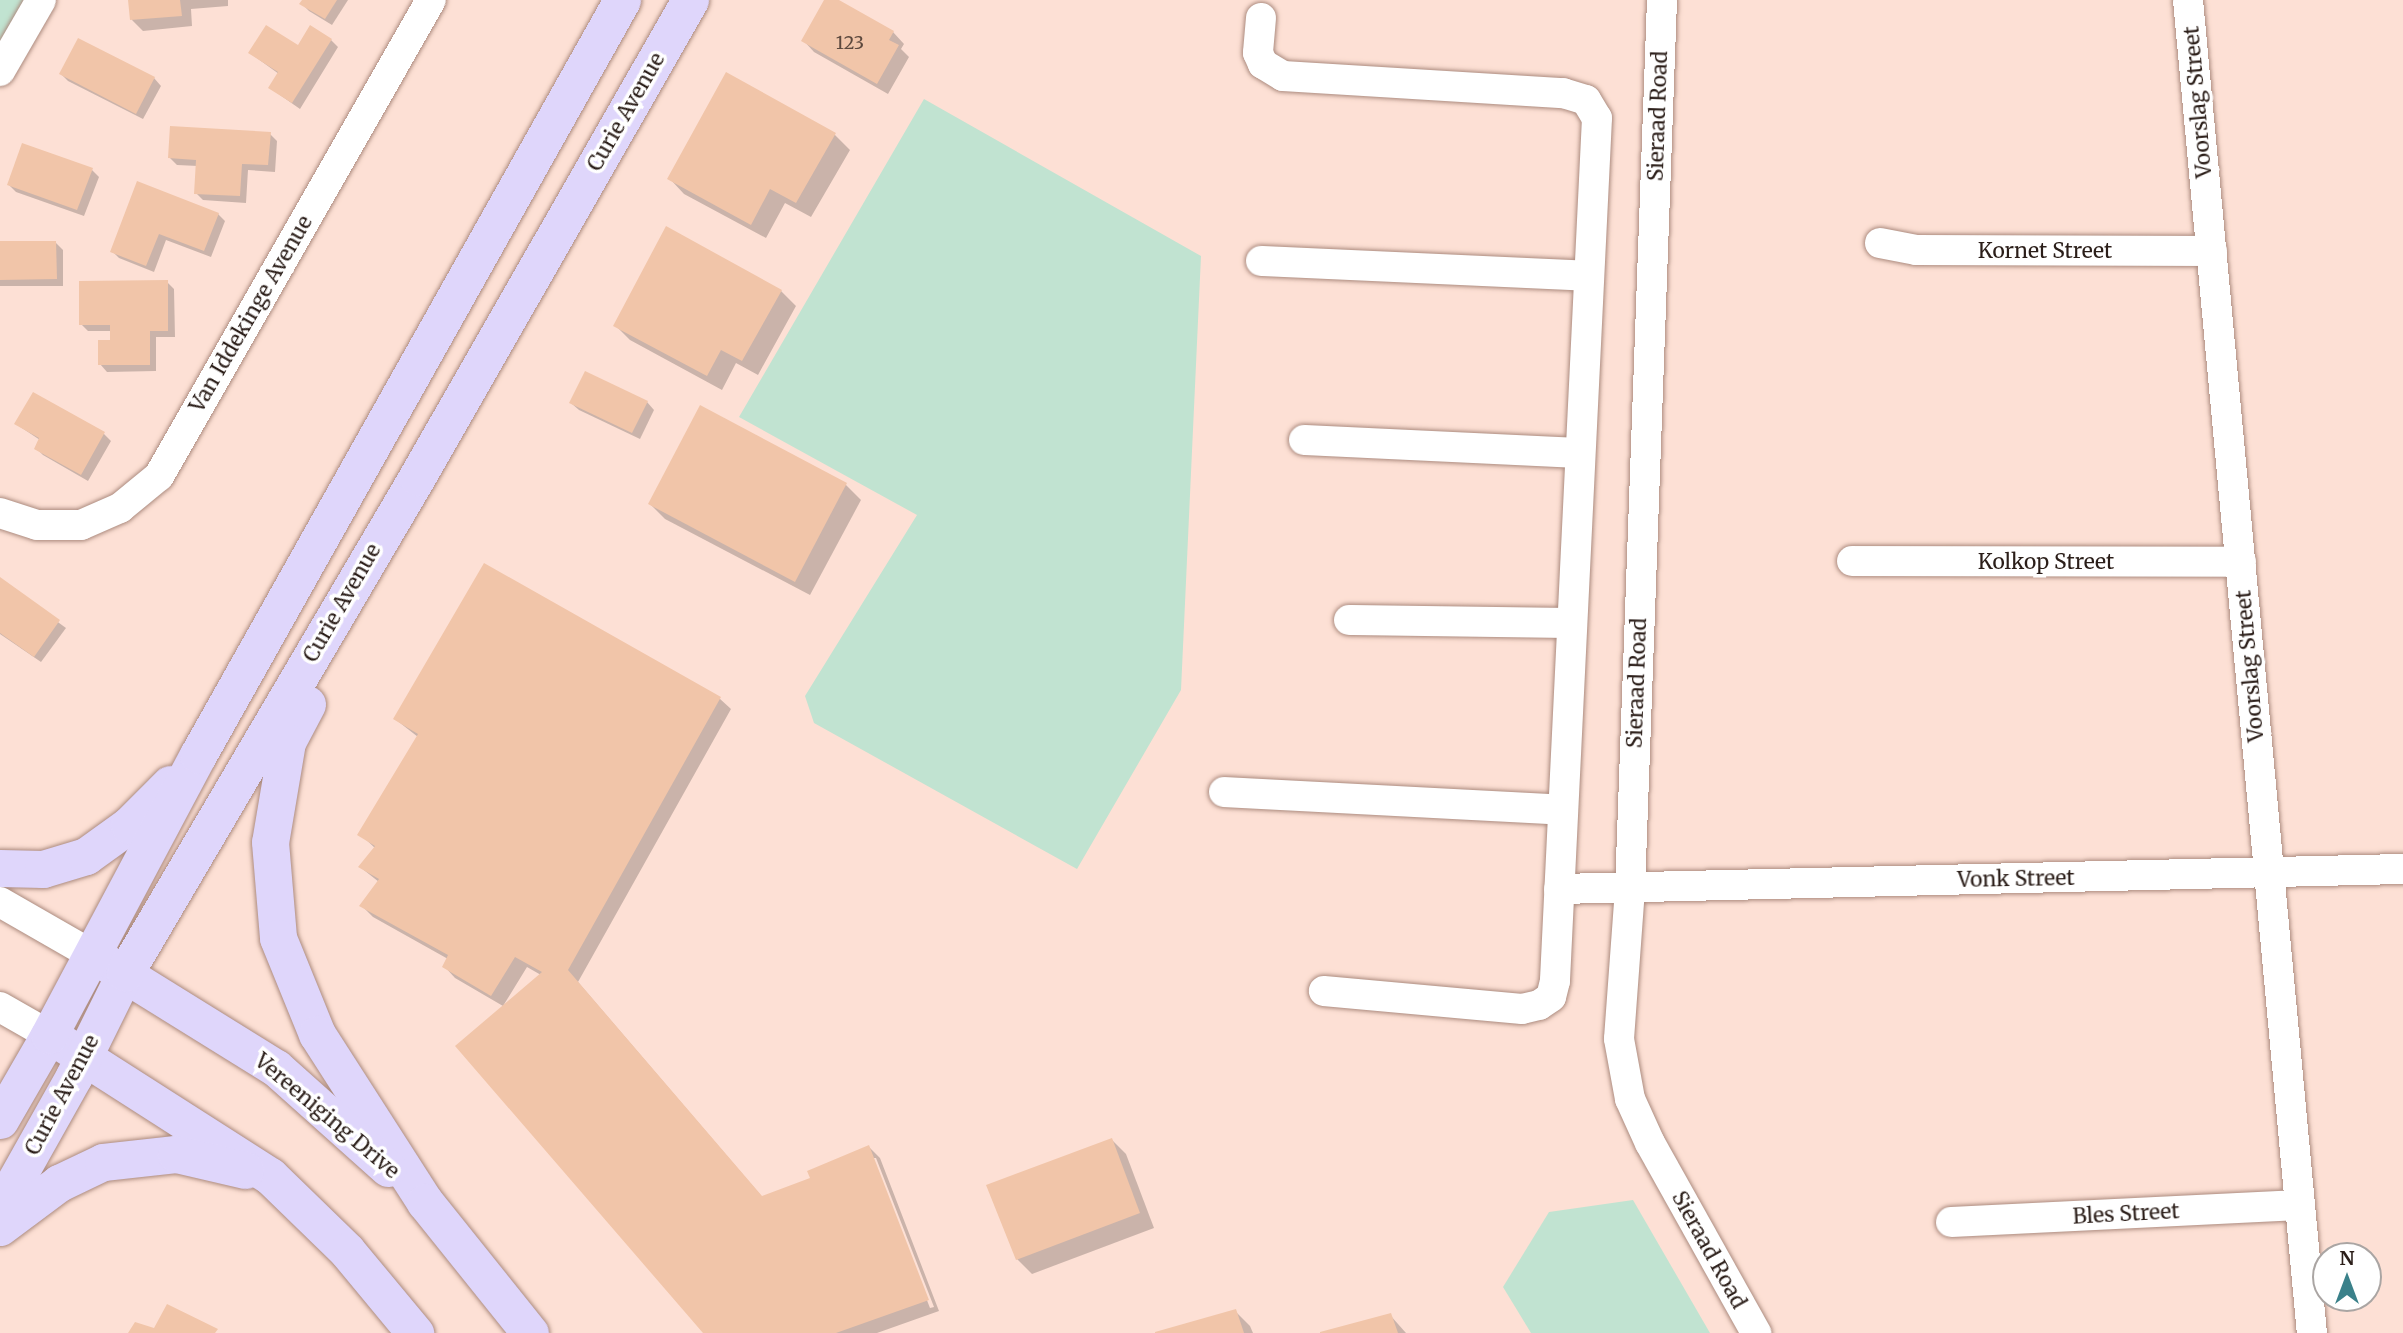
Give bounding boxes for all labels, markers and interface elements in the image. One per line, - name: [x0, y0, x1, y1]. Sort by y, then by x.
- street label: Voorslag Street: [2179, 25, 2217, 179]
- house number: 123: [836, 32, 864, 54]
- street label: Curie Avenue: [582, 48, 670, 176]
- street label: Sieraad Road: [1643, 50, 1673, 182]
- street label: Van Iddekinge Avenue: [184, 211, 318, 417]
- street label: Kornet Street: [1978, 238, 2112, 264]
- street label: Curie Avenue: [298, 539, 386, 667]
- street label: Kolkop Street: [1978, 549, 2114, 575]
- street label: Voorslag Street: [2231, 589, 2269, 743]
- street label: Sieraad Road: [1622, 617, 1652, 749]
- street label: Vonk Street: [1957, 865, 2075, 893]
- street label: Curie Avenue: [20, 1031, 104, 1159]
- street label: Vereeniging Drive: [250, 1048, 404, 1184]
- street label: Sieraad Road: [1666, 1187, 1752, 1313]
- street label: Bles Street: [2072, 1199, 2180, 1229]
- north arrow: [2312, 1242, 2382, 1312]
- text: N: [2339, 1246, 2355, 1270]

